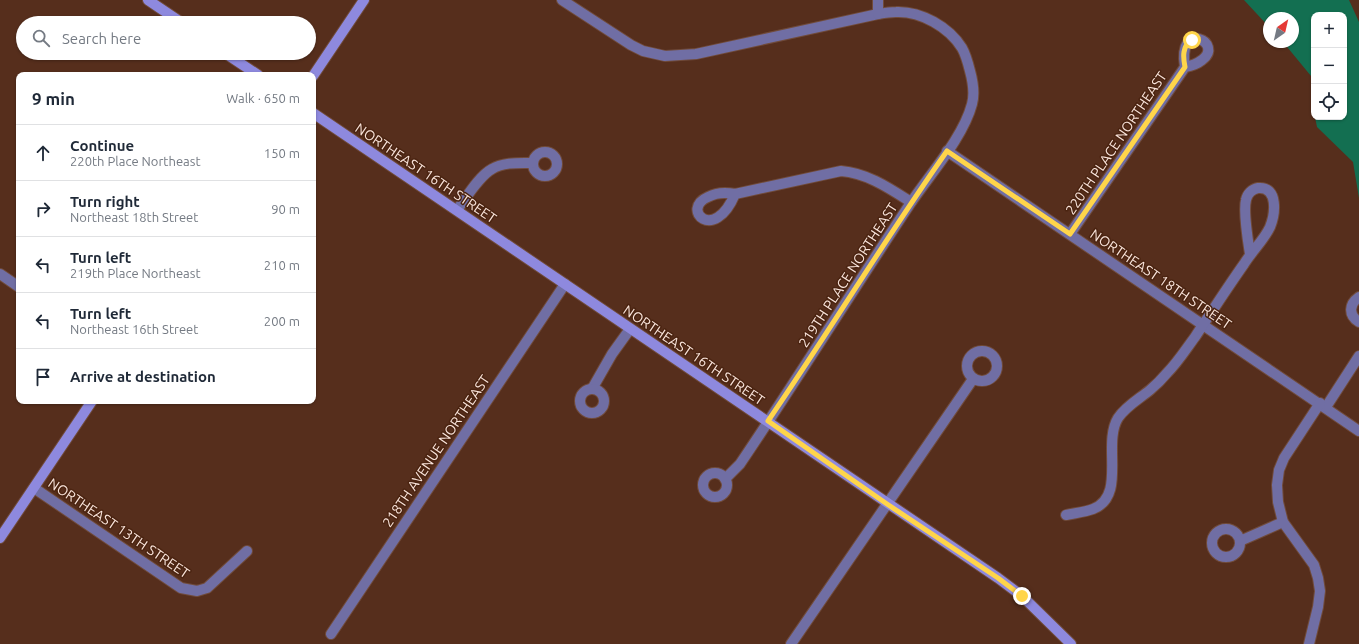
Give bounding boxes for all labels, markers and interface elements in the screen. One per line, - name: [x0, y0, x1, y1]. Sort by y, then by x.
- north arrow: [1263, 12, 1299, 48]
- map controls: [1311, 12, 1347, 120]
- button: +: [1311, 12, 1347, 48]
- search box: [16, 16, 316, 60]
- icon: search: [30, 27, 52, 49]
- text: Search here: [62, 30, 141, 47]
- route start: [1183, 31, 1201, 49]
- button: −: [1311, 48, 1347, 84]
- street label: 220TH PLACE NORTHEAST: [1062, 68, 1170, 217]
- button: locate: [1311, 84, 1347, 120]
- text: 9 min: [32, 89, 75, 108]
- text: Walk · 650 m: [226, 91, 300, 105]
- street label: NORTHEAST 16TH STREET: [352, 120, 500, 226]
- text: Continue: [70, 137, 134, 154]
- icon: ahead: [32, 142, 54, 164]
- text: 150 m: [264, 146, 300, 160]
- text: 220th Place Northeast: [70, 154, 201, 168]
- text: Turn right: [70, 193, 140, 210]
- icon: right: [32, 198, 54, 220]
- street label: 219TH PLACE NORTHEAST: [795, 200, 901, 350]
- text: 90 m: [271, 202, 300, 216]
- text: Northeast 18th Street: [70, 210, 198, 224]
- street label: NORTHEAST 18TH STREET: [1087, 226, 1235, 332]
- text: Turn left: [70, 249, 131, 266]
- icon: left: [32, 254, 54, 276]
- text: 210 m: [264, 258, 300, 272]
- text: 219th Place Northeast: [70, 266, 201, 280]
- street label: NORTHEAST 16TH STREET: [620, 302, 768, 408]
- text: Turn left: [70, 305, 131, 322]
- icon: left: [32, 310, 54, 332]
- text: 200 m: [264, 314, 300, 328]
- text: Northeast 16th Street: [70, 322, 198, 336]
- icon: arrive: [32, 366, 54, 388]
- text: Arrive at destination: [70, 368, 216, 385]
- street label: 218TH AVENUE NORTHEAST: [379, 372, 493, 530]
- street label: NORTHEAST 13TH STREET: [45, 475, 193, 581]
- route end: [1013, 587, 1031, 605]

